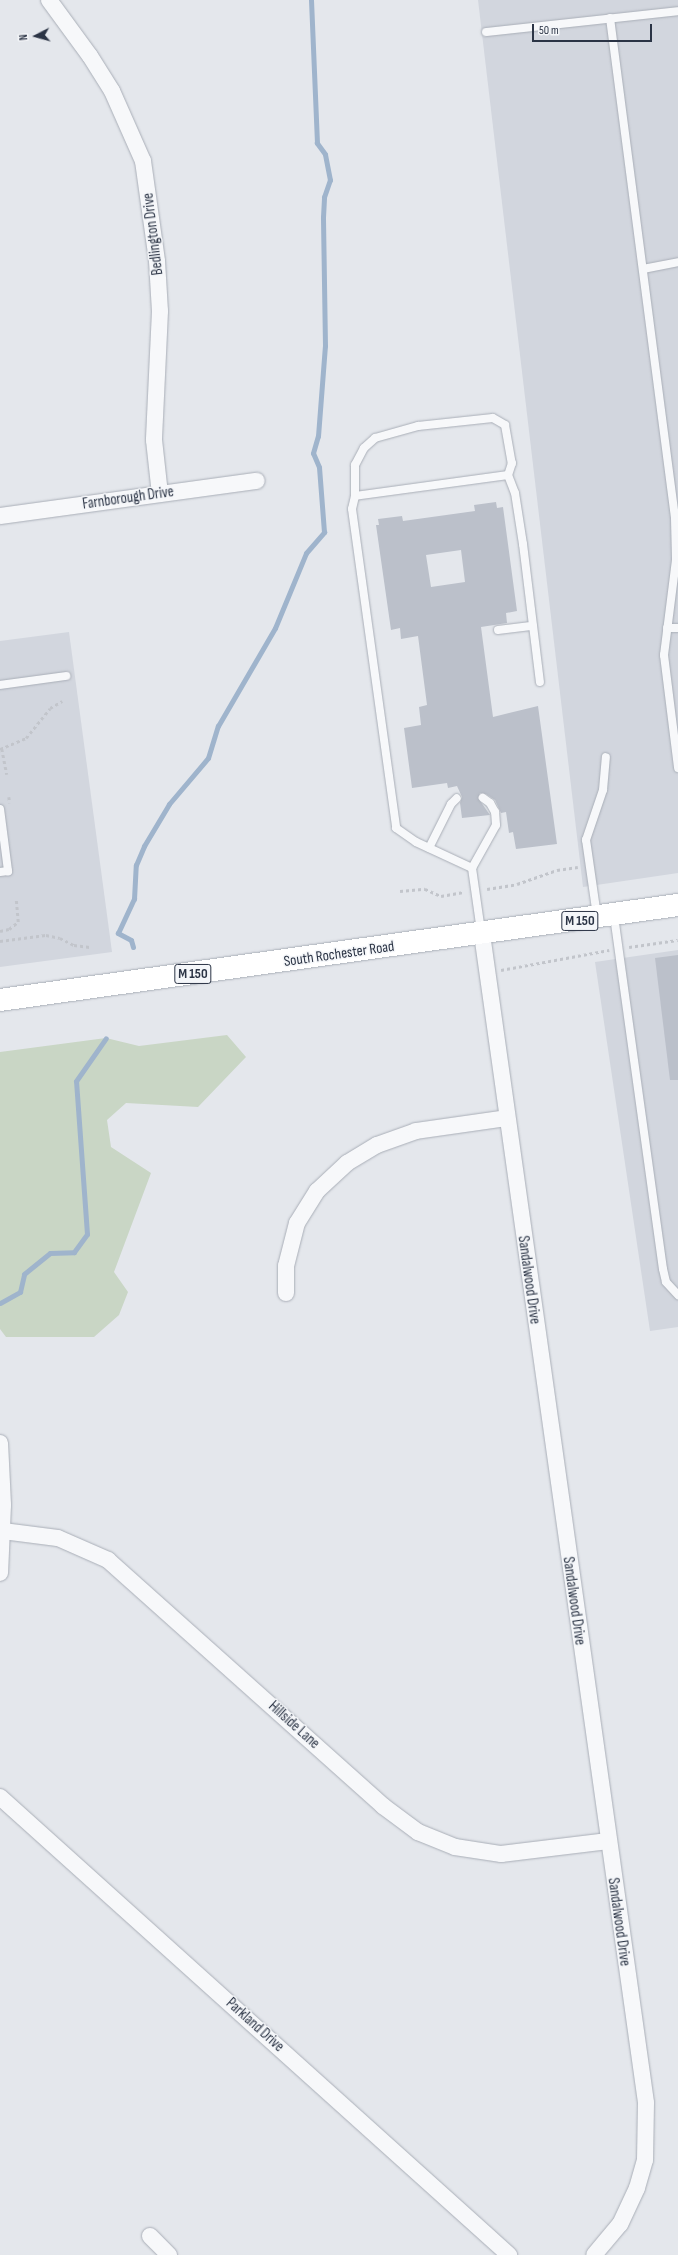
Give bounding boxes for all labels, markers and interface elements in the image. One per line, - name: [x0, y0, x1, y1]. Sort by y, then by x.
- north arrow: [16, 16, 56, 56]
- scale bar: [534, 16, 654, 42]
- text: 50 m: [539, 23, 559, 38]
- text: N: [17, 34, 30, 41]
- street label: Bedlington Drive: [139, 192, 167, 276]
- street label: Farnborough Drive: [81, 483, 175, 513]
- road number: M 150: [561, 909, 599, 933]
- street label: South Rochester Road: [283, 937, 395, 971]
- road number: M 150: [174, 962, 212, 986]
- street label: Sandalwood Drive: [514, 1235, 544, 1325]
- street label: Sandalwood Drive: [559, 1556, 589, 1646]
- street label: Hillside Lane: [265, 1697, 323, 1753]
- street label: Sandalwood Drive: [604, 1877, 634, 1967]
- street label: Parkland Drive: [222, 1994, 288, 2056]

